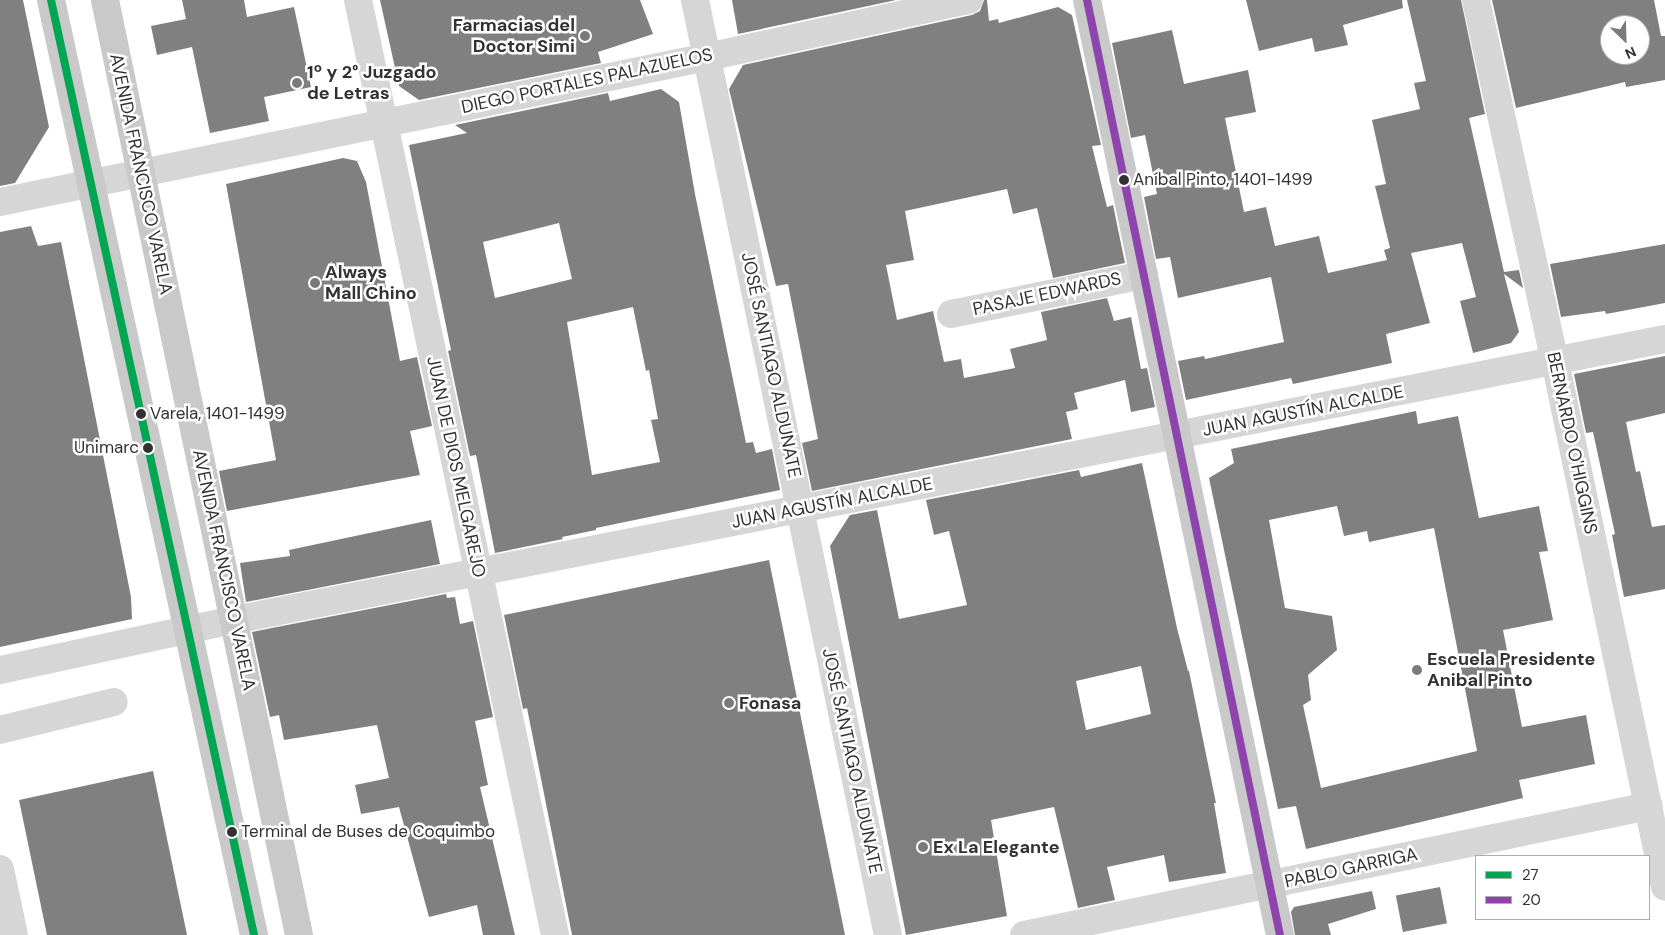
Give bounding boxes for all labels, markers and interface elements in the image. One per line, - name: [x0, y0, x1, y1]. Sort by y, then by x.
- place label: Farmacias del Doctor Simi: [453, 15, 575, 58]
- north arrow: [1600, 15, 1650, 65]
- marker: Farmacias del Doctor Simi: [579, 30, 591, 42]
- text: N: [1622, 42, 1639, 63]
- street label: DIEGO PORTALES PALAZUELOS: [459, 44, 715, 118]
- street label: AVENIDA FRANCISCO VARELA: [105, 52, 177, 296]
- place label: 1º y 2° Juzgado de Letras: [307, 62, 436, 104]
- marker: 1º y 2° Juzgado de Letras: [291, 77, 303, 89]
- place label: Aníbal Pinto, 1401-1499: [1133, 170, 1313, 190]
- marker: Aníbal Pinto, 1401-1499: [1119, 175, 1129, 185]
- street label: JOSÉ SANTIAGO ALDUNATE: [737, 250, 805, 480]
- place label: Always Mall Chino: [325, 262, 417, 304]
- street label: PASAJE EDWARDS: [971, 268, 1123, 320]
- marker: Always Mall Chino: [309, 277, 321, 289]
- street label: BERNARDO O'HIGGINS: [1542, 350, 1602, 536]
- street label: JUAN DE DIOS MELGAREJO: [422, 354, 490, 580]
- street label: JUAN AGUSTÍN ALCALDE: [1200, 381, 1406, 441]
- place label: Varela, 1401-1499: [150, 404, 285, 424]
- marker: Varela, 1401-1499: [136, 409, 146, 419]
- place label: Unimarc: [74, 438, 139, 458]
- marker: Unimarc: [143, 443, 153, 453]
- street label: AVENIDA FRANCISCO VARELA: [188, 448, 260, 692]
- street label: JUAN AGUSTÍN ALCALDE: [729, 473, 935, 533]
- street label: JOSÉ SANTIAGO ALDUNATE: [818, 646, 886, 876]
- place label: Escuela Presidente Anibal Pinto: [1427, 649, 1595, 692]
- marker: Escuela Presidente Anibal Pinto: [1411, 664, 1423, 676]
- place label: Fonasa: [739, 692, 801, 714]
- marker: Fonasa: [723, 697, 735, 709]
- place label: Terminal de Buses de Coquimbo: [241, 822, 495, 842]
- marker: Terminal de Buses de Coquimbo: [227, 827, 237, 837]
- place label: Ex La Elegante: [933, 836, 1060, 858]
- marker: Ex La Elegante: [917, 841, 929, 853]
- street label: PABLO GARRIGA: [1282, 843, 1420, 893]
- legend: [1475, 855, 1650, 920]
- text: 27: [1522, 865, 1538, 885]
- text: 20: [1522, 890, 1541, 910]

